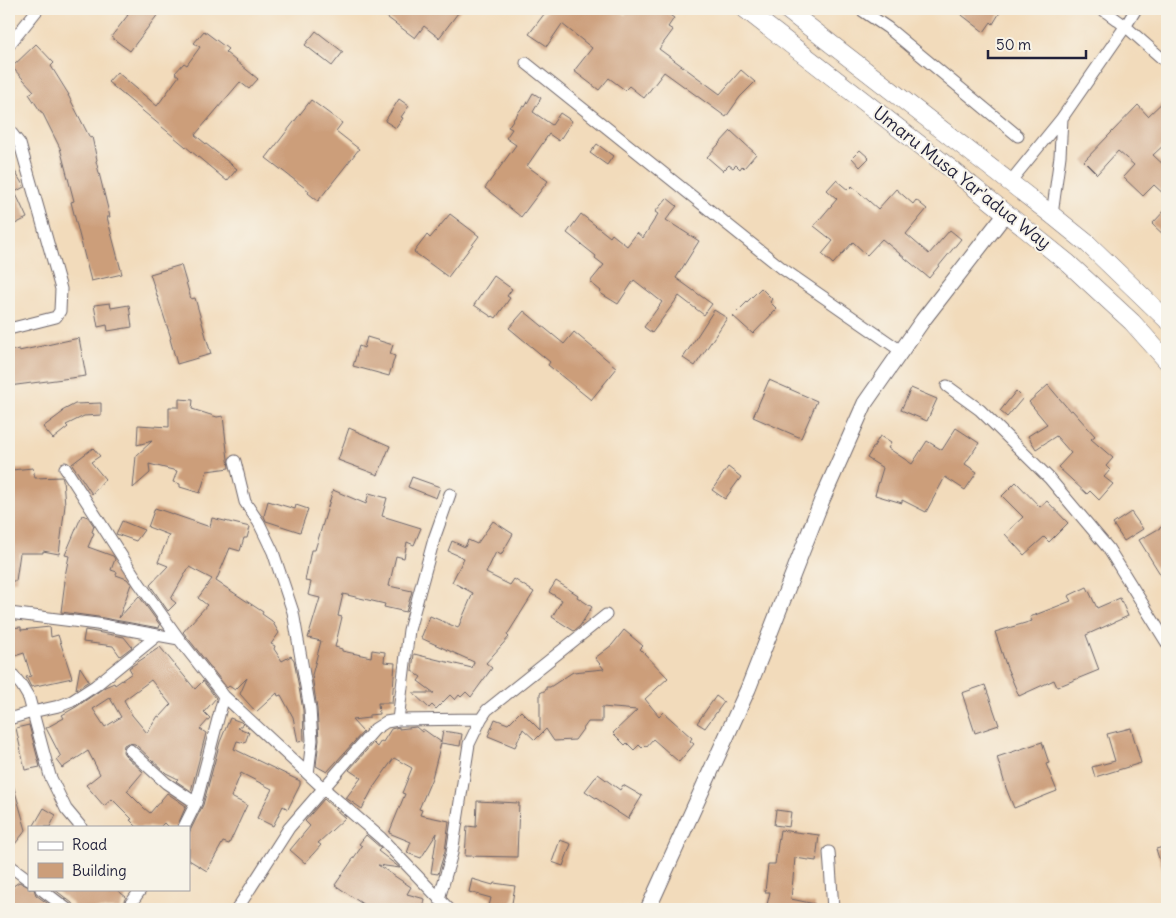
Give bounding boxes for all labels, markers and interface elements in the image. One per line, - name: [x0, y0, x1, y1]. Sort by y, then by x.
- scale bar: [988, 28, 1086, 60]
- text: 50 m: [996, 35, 1031, 54]
- street label: Umaru Musa Yar'adua Way: [869, 101, 1056, 254]
- legend: [28, 826, 190, 890]
- text: Road: [72, 835, 107, 854]
- text: Building: [72, 861, 127, 880]

